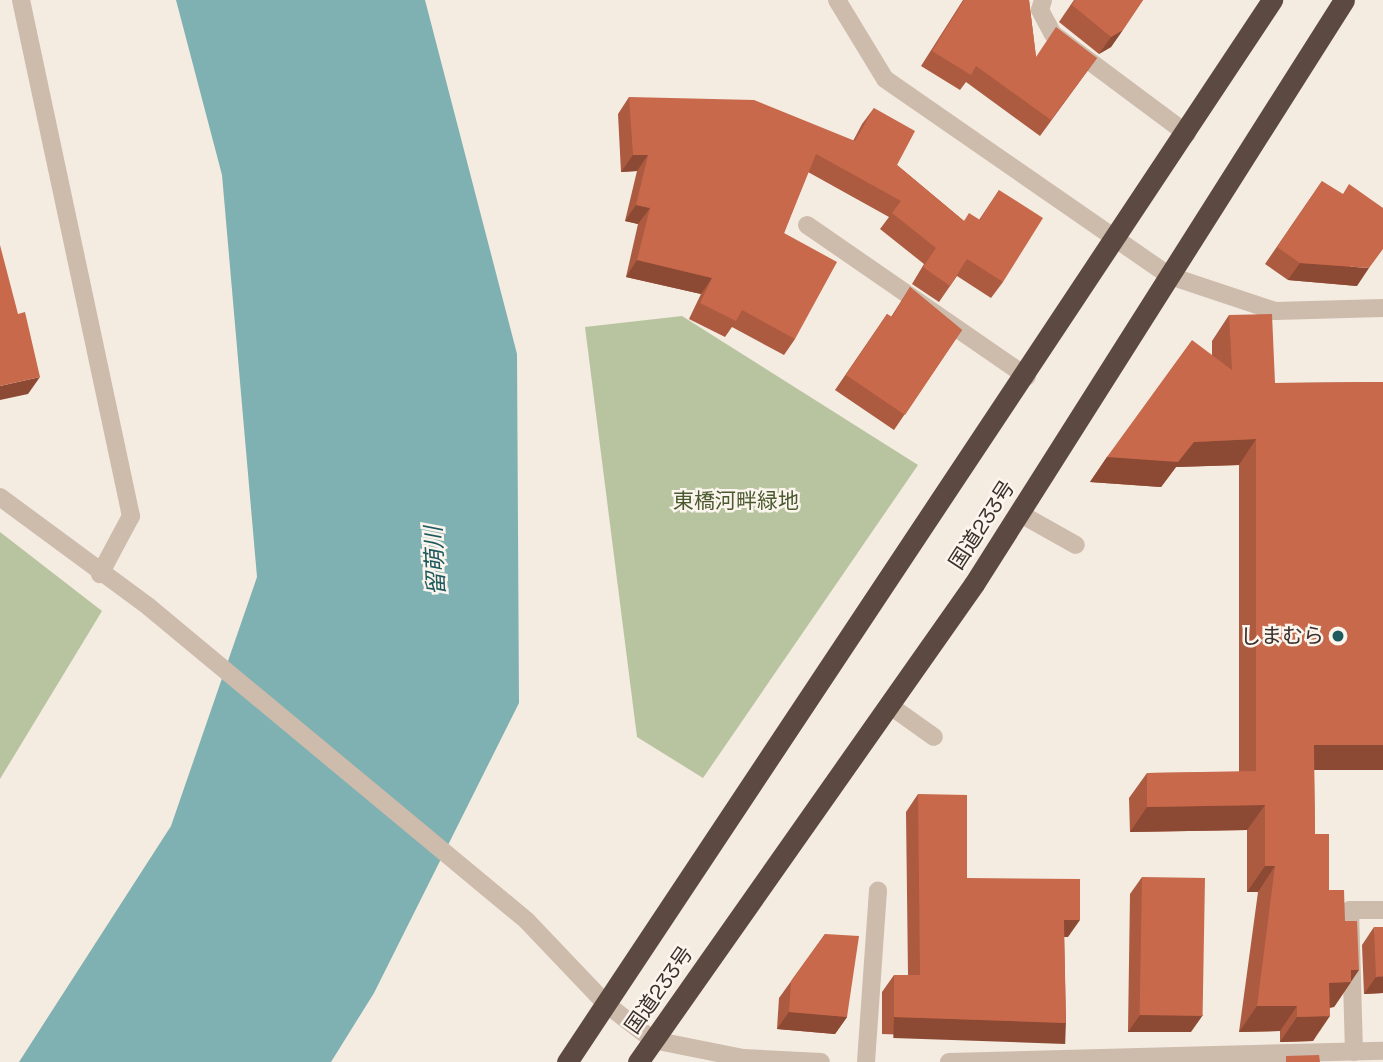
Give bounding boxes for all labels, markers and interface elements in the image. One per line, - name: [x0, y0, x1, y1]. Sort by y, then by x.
- street label: 国道233号: [944, 476, 1020, 574]
- park label: 東橋河畔緑地: [673, 488, 799, 514]
- water label: 留萌川: [419, 526, 451, 596]
- place label: しまむら: [1240, 623, 1324, 649]
- marker: しまむら: [1330, 628, 1346, 644]
- street label: 国道233号: [620, 941, 698, 1039]

